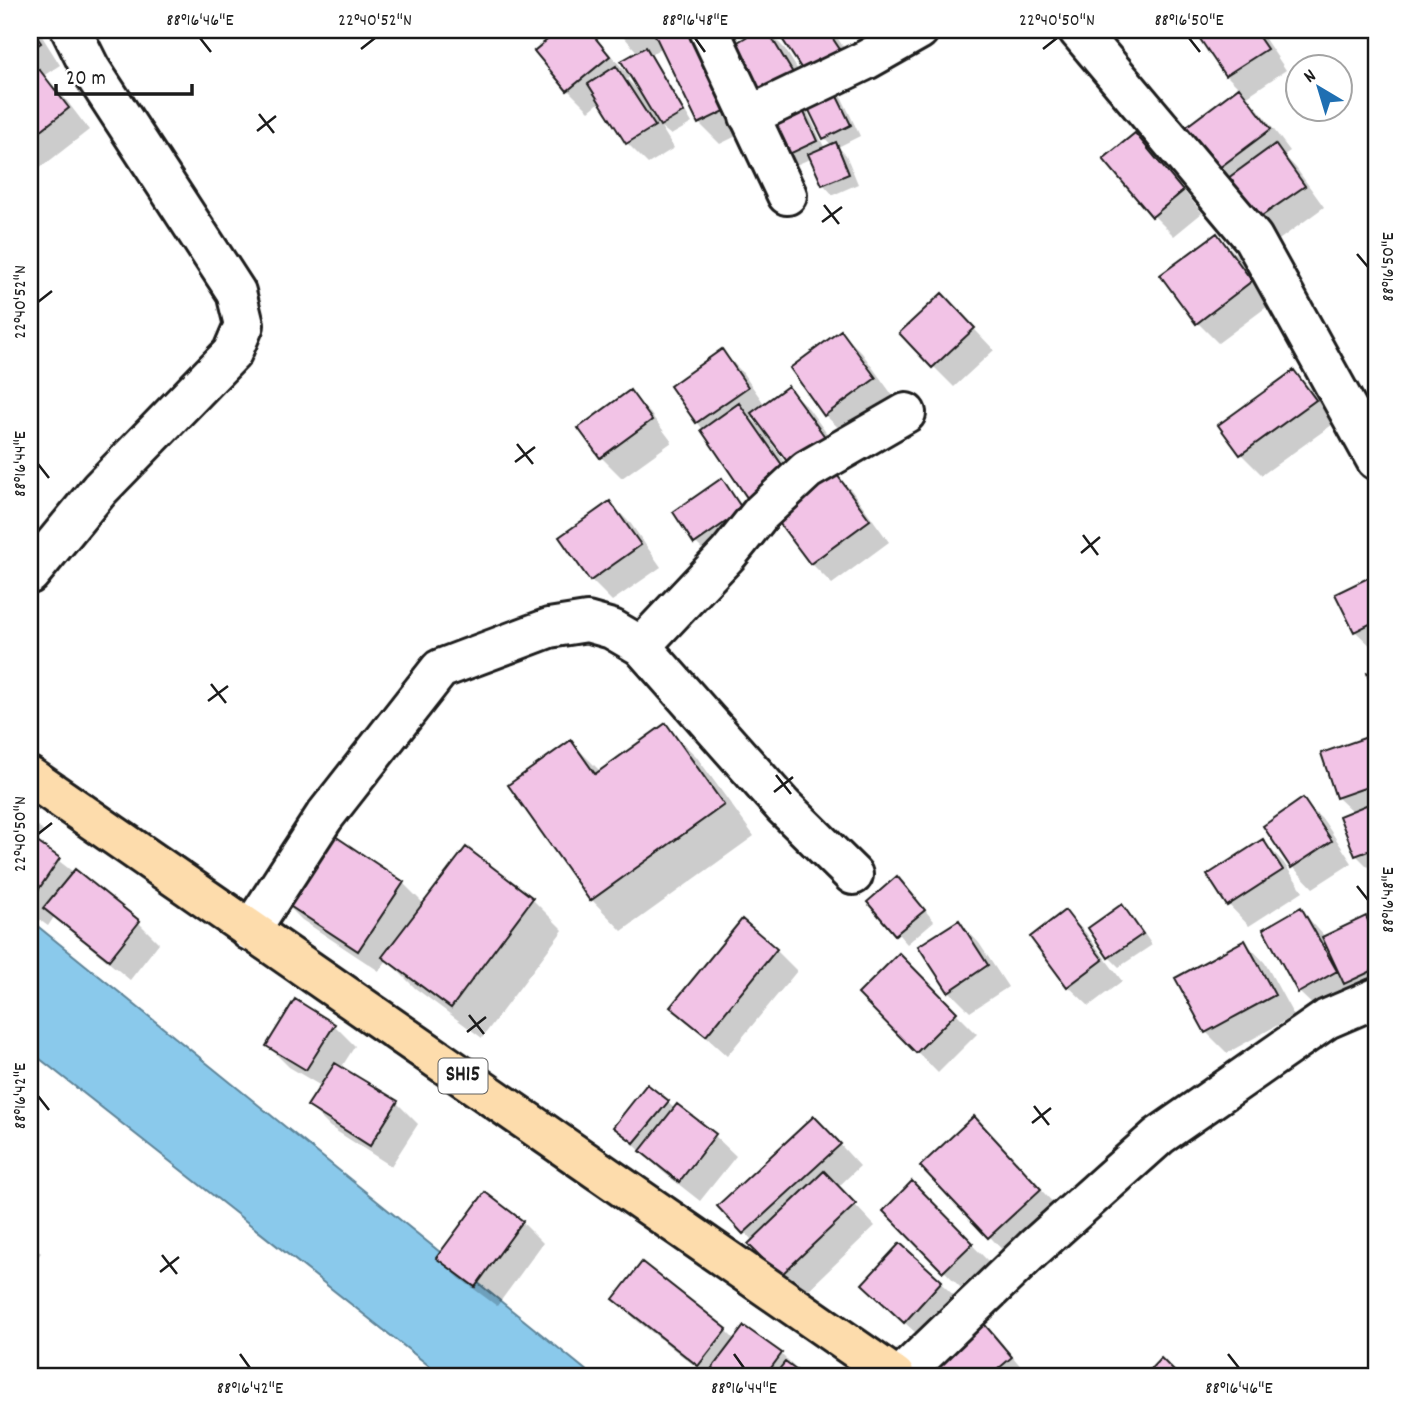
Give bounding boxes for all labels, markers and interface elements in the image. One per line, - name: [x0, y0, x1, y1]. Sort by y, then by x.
- text: 88°16'46"E: [166, 9, 234, 34]
- text: 22°40'52"N: [338, 9, 412, 34]
- text: 88°16'48"E: [662, 9, 728, 34]
- text: 22°40'50"N: [1019, 9, 1095, 34]
- text: 88°16'50"E: [1154, 9, 1224, 34]
- scale bar: [56, 52, 192, 96]
- north arrow: [1284, 52, 1354, 122]
- text: N: [1299, 64, 1323, 91]
- text: 20 m: [66, 65, 106, 95]
- text: 88°16'50"E: [1377, 232, 1402, 302]
- text: 22°40'52"N: [9, 265, 34, 339]
- text: 88°16'44"E: [9, 431, 34, 497]
- text: 22°40'50"N: [9, 796, 34, 872]
- text: 88°16'48"E: [1377, 867, 1402, 933]
- road number: SH15: [438, 1058, 488, 1094]
- text: 88°16'42"E: [9, 1063, 34, 1129]
- text: 88°16'42"E: [217, 1377, 283, 1402]
- text: 88°16'44"E: [711, 1377, 777, 1402]
- text: 88°16'46"E: [1205, 1377, 1273, 1402]

